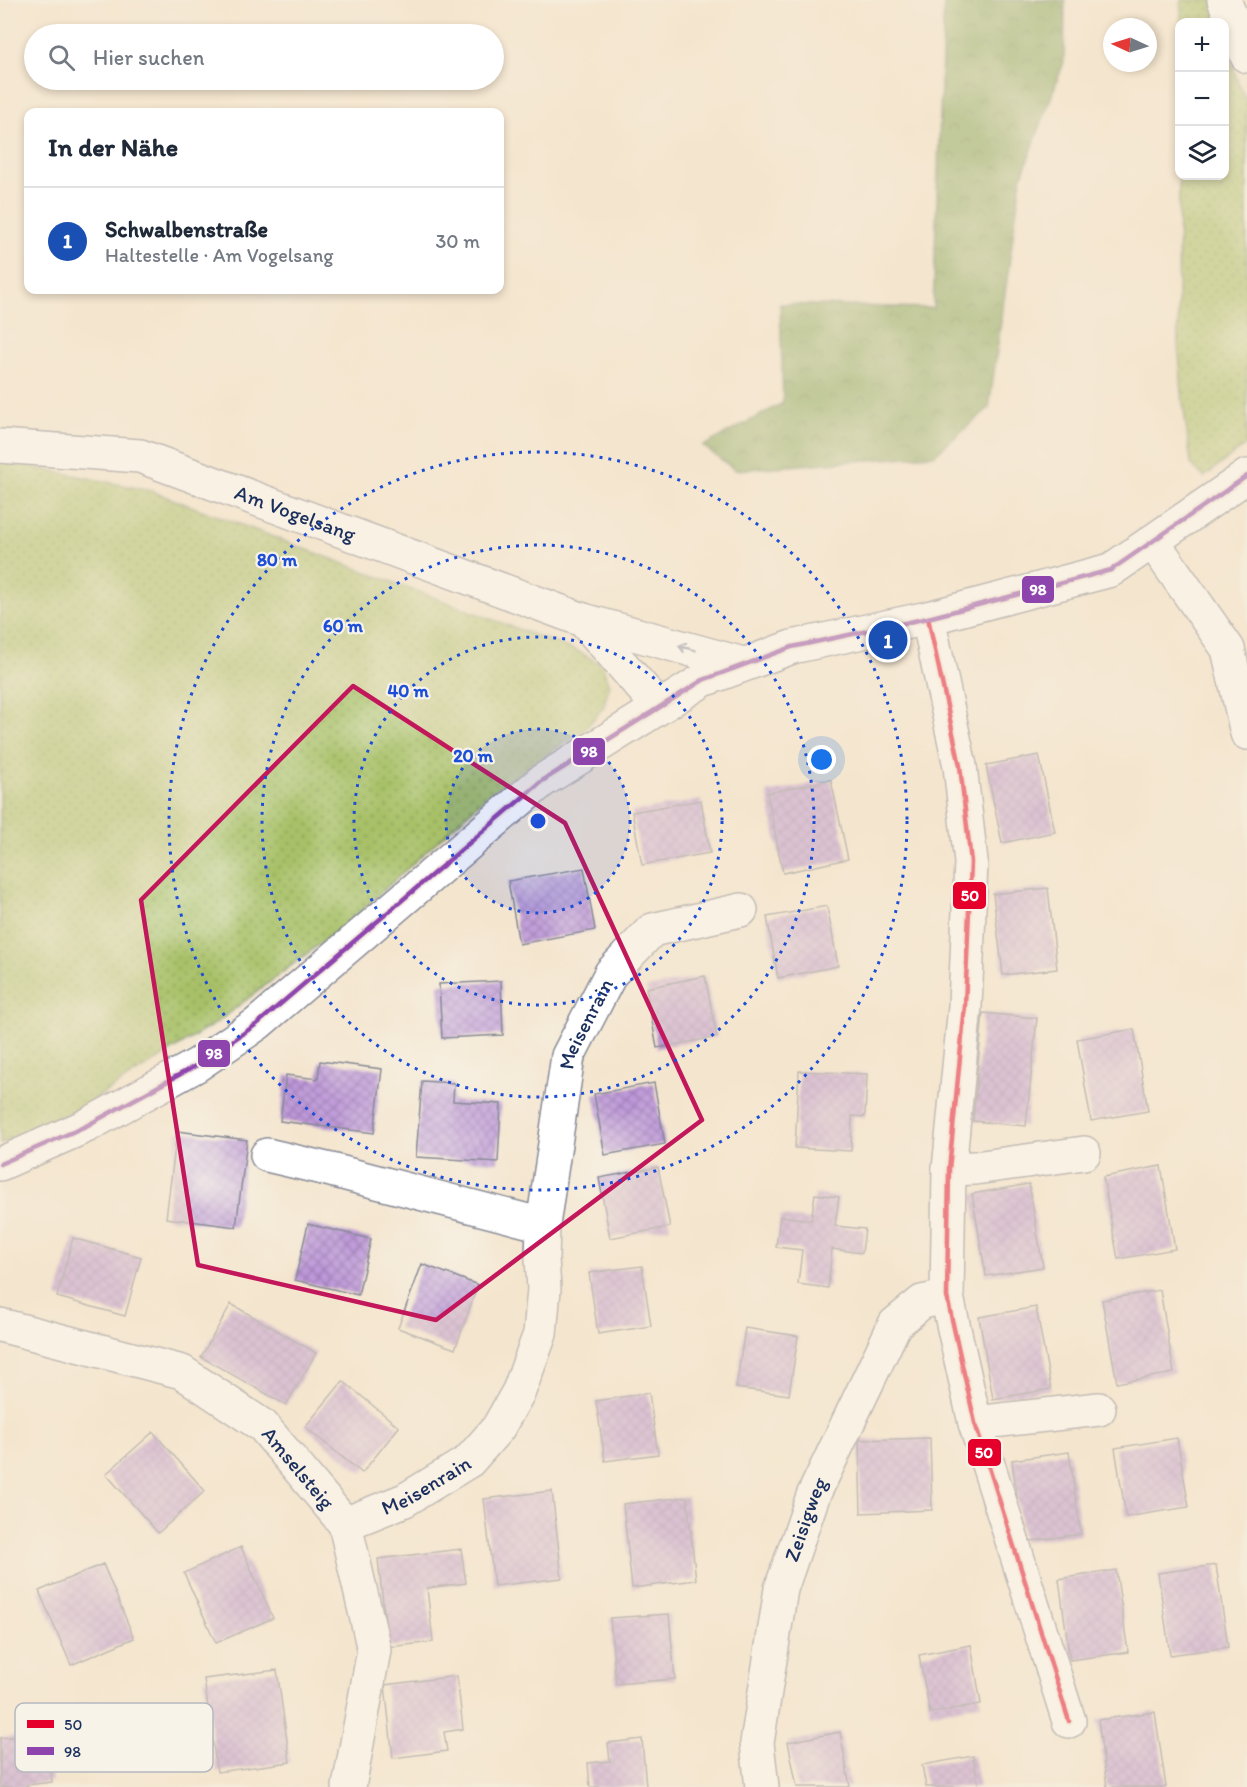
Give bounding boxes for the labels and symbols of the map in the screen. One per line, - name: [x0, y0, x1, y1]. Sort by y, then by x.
- north arrow: [1103, 18, 1157, 72]
- street label: Am Vogelsang: [232, 479, 360, 547]
- text: 80 m: [257, 549, 298, 571]
- line badge: 98: [1021, 575, 1055, 604]
- text: 98: [1029, 580, 1047, 599]
- text: 60 m: [323, 615, 364, 637]
- pin: 1: [868, 618, 908, 662]
- one-way arrow: [678, 642, 697, 653]
- text: 40 m: [387, 680, 429, 702]
- line badge: 98: [572, 737, 606, 766]
- text: 98: [580, 742, 598, 761]
- text: 20 m: [453, 745, 494, 767]
- your location: [807, 745, 836, 774]
- centre of rings: [528, 811, 548, 831]
- line badge: 50: [952, 881, 987, 910]
- text: 50: [961, 886, 979, 905]
- street label: Meisenrain: [553, 974, 618, 1071]
- line badge: 98: [197, 1039, 231, 1068]
- text: 98: [205, 1044, 223, 1063]
- street label: Amselsteig: [257, 1421, 340, 1514]
- line badge: 50: [967, 1438, 1002, 1467]
- text: 50: [975, 1443, 993, 1462]
- street label: Meisenrain: [378, 1450, 475, 1520]
- street label: Zeisigweg: [778, 1473, 832, 1565]
- legend: [15, 1703, 213, 1772]
- text: 50: [64, 1715, 82, 1734]
- text: 98: [64, 1742, 81, 1761]

